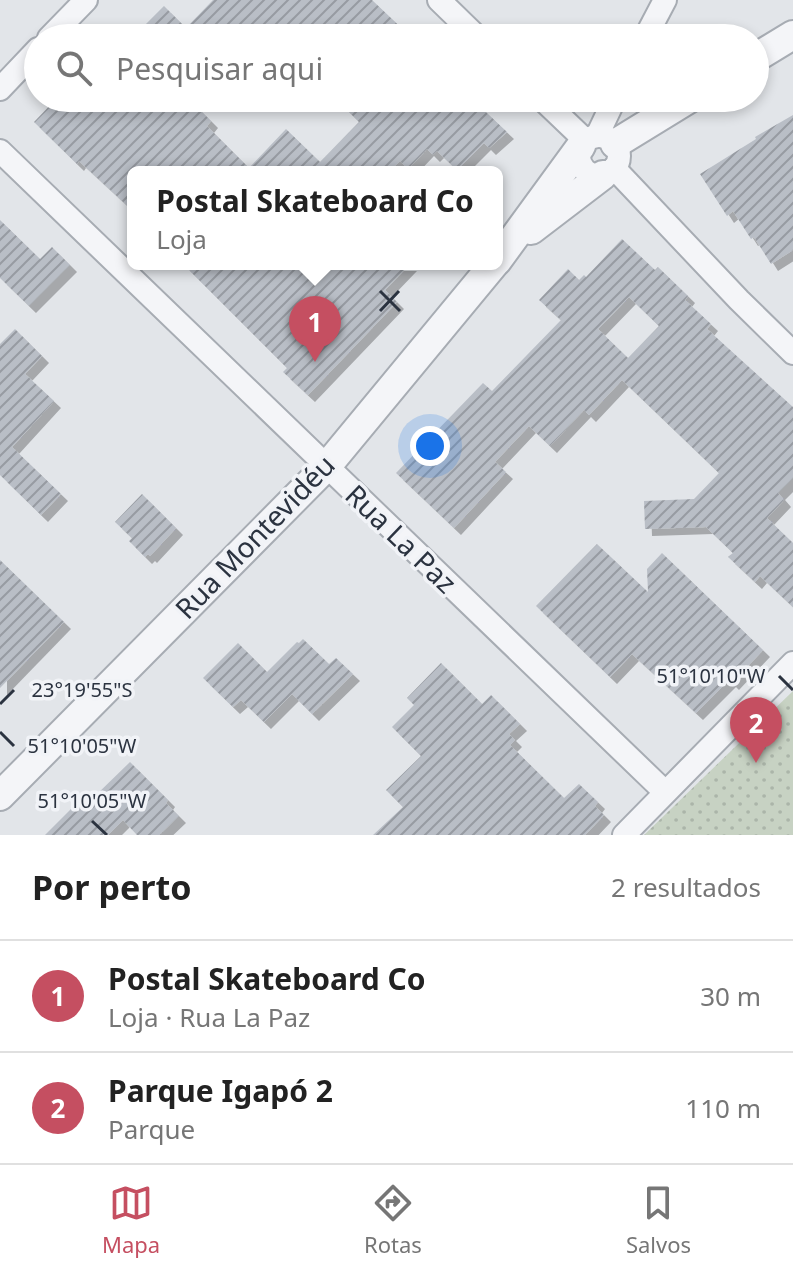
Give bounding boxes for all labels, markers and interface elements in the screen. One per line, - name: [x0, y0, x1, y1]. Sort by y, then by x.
- search box: [24, 24, 769, 112]
- icon: search: [52, 46, 96, 90]
- text: Pesquisar aqui: [116, 48, 323, 89]
- popup: [127, 166, 503, 270]
- text: Postal Skateboard Co: [156, 180, 474, 221]
- text: Loja: [156, 221, 207, 257]
- pin: 1: [289, 296, 341, 362]
- your location: [410, 426, 450, 466]
- street label: Rua Montevidéu: [166, 446, 342, 627]
- street label: Rua La Paz: [338, 476, 466, 601]
- text: 51°10'10"W: [657, 662, 766, 689]
- text: 23°19'55"S: [32, 676, 132, 703]
- pin: 2: [730, 697, 782, 763]
- text: 51°10'05"W: [28, 732, 137, 759]
- text: 51°10'05"W: [38, 787, 147, 814]
- text: Por perto: [32, 864, 191, 910]
- text: 2 resultados: [611, 869, 761, 905]
- text: Postal Skateboard Co: [108, 958, 425, 999]
- text: 1: [51, 978, 65, 1014]
- text: 30 m: [700, 978, 761, 1014]
- text: Loja · Rua La Paz: [108, 999, 310, 1035]
- text: Parque Igapó 2: [108, 1070, 333, 1111]
- text: 2: [51, 1090, 65, 1126]
- text: 110 m: [685, 1090, 761, 1126]
- text: Parque: [108, 1111, 195, 1147]
- tab: Mapa: [102, 1181, 160, 1259]
- tab: Rotas: [364, 1181, 422, 1259]
- tab: Salvos: [626, 1181, 691, 1259]

